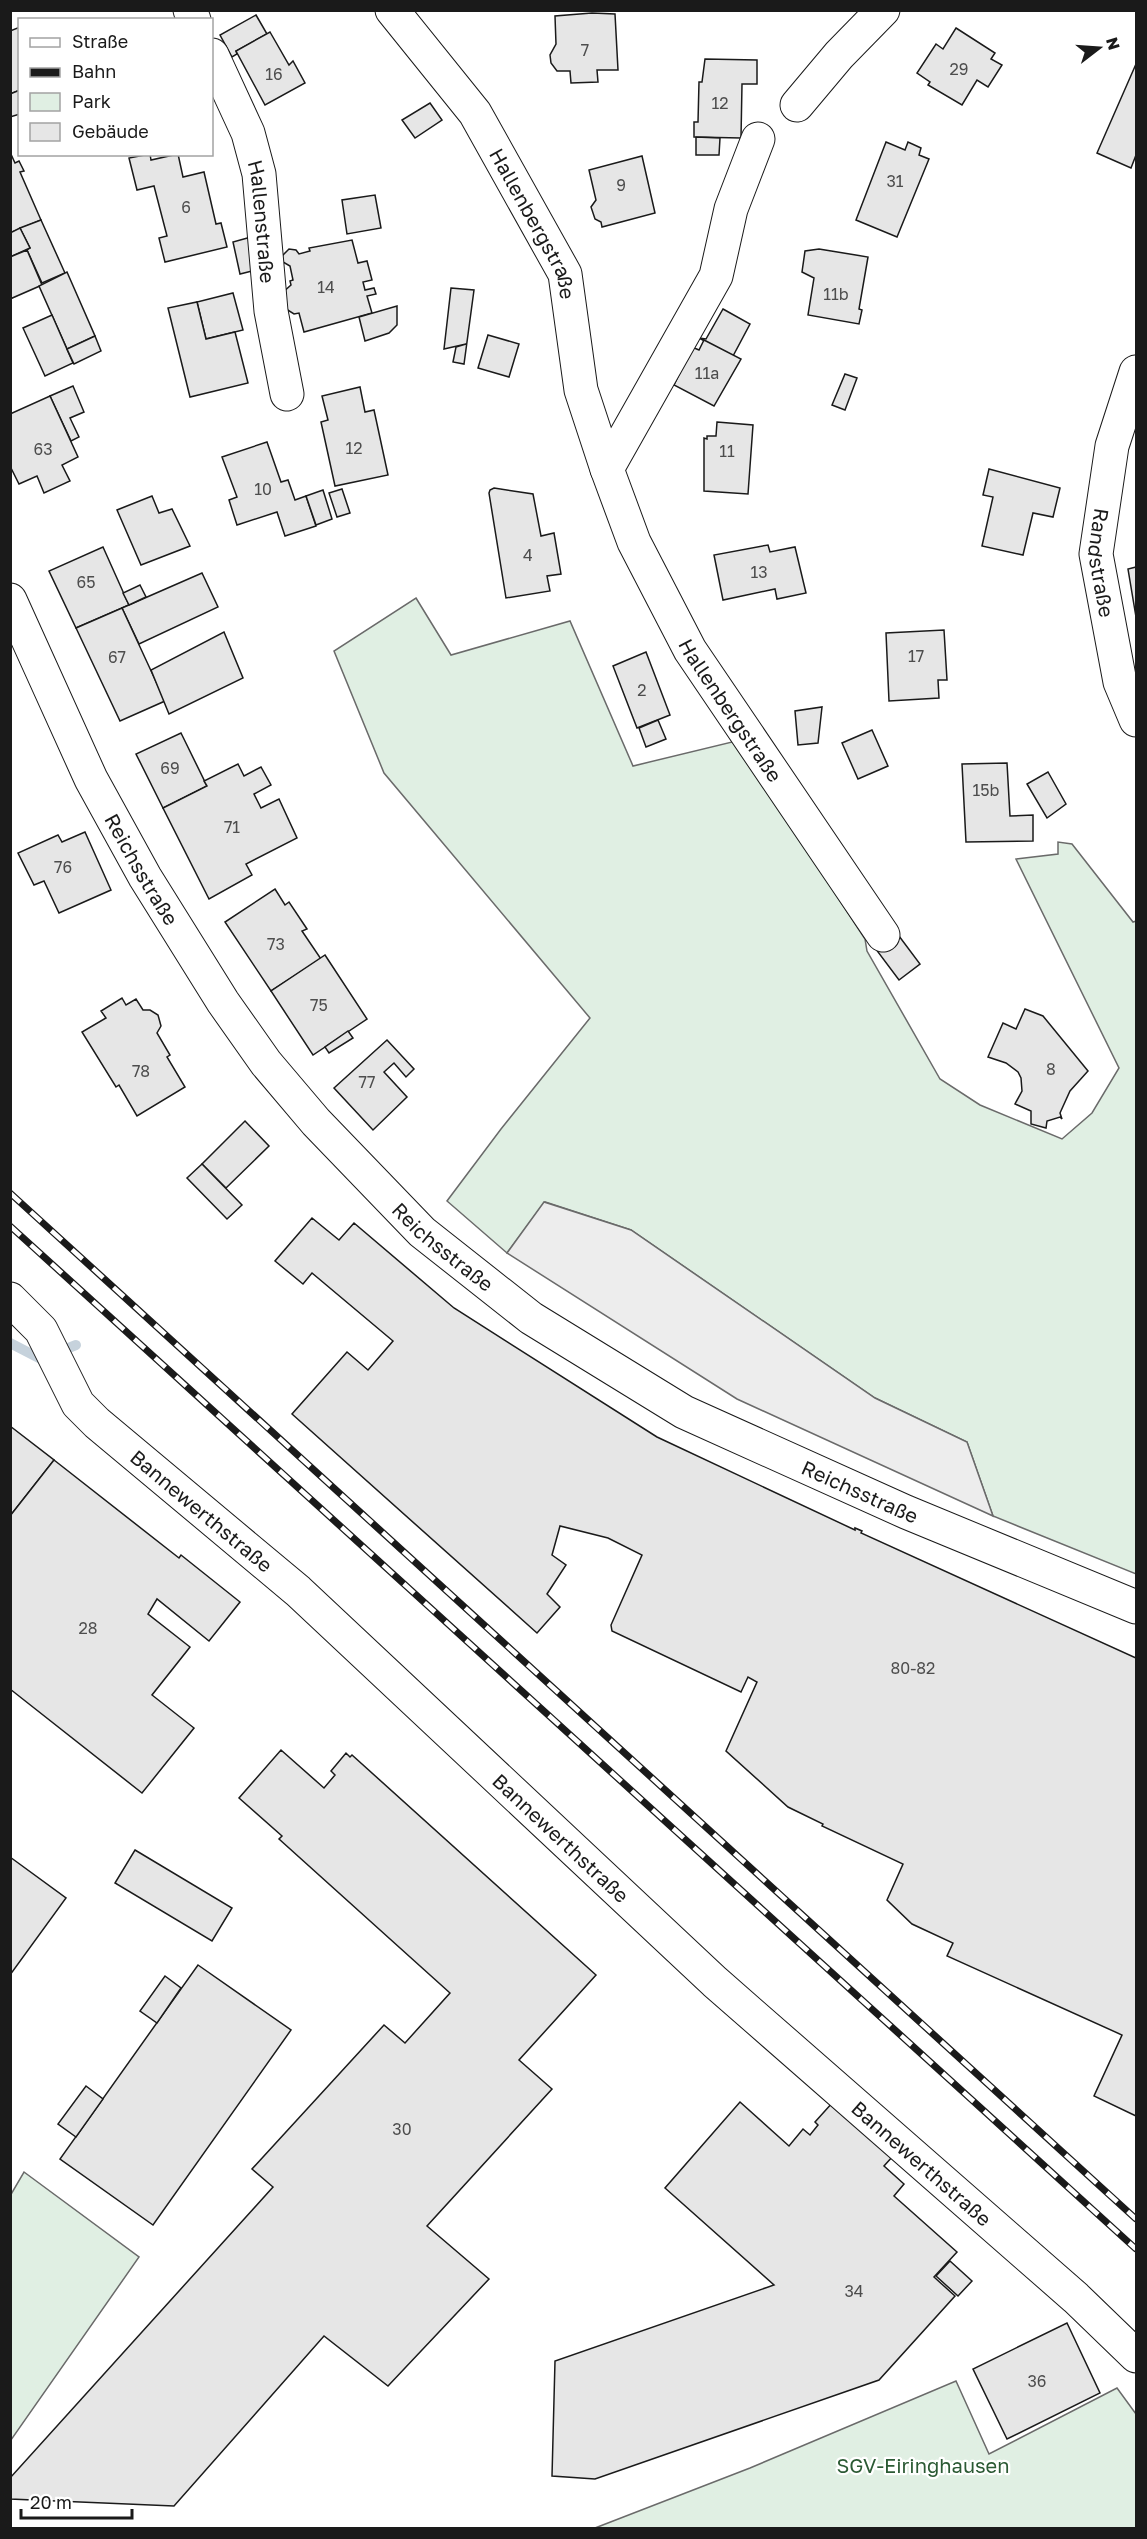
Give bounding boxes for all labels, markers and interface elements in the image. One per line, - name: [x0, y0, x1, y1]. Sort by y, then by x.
- legend: [18, 18, 213, 156]
- north arrow: [1069, 18, 1129, 78]
- text: Straße: [72, 30, 128, 52]
- text: N: [1102, 35, 1125, 52]
- house number: 7: [581, 40, 589, 60]
- house number: 29: [950, 59, 968, 79]
- text: Bahn: [72, 60, 116, 82]
- house number: 16: [265, 64, 283, 84]
- text: Park: [72, 90, 111, 112]
- house number: 12: [711, 93, 729, 113]
- text: Gebäude: [72, 120, 149, 142]
- street label: Hallenbergstraße: [485, 144, 580, 300]
- street label: Hallenstraße: [244, 157, 281, 284]
- house number: 31: [886, 171, 904, 191]
- house number: 9: [616, 175, 626, 195]
- house number: 6: [181, 197, 191, 217]
- house number: 14: [317, 277, 335, 297]
- house number: 11b: [823, 284, 849, 304]
- house number: 11a: [695, 363, 719, 383]
- house number: 12: [345, 438, 363, 458]
- house number: 63: [33, 439, 53, 459]
- house number: 11: [719, 441, 735, 461]
- house number: 10: [254, 479, 272, 499]
- street label: Randstraße: [1084, 507, 1120, 619]
- house number: 4: [523, 545, 533, 565]
- house number: 13: [750, 562, 768, 582]
- house number: 65: [77, 572, 95, 592]
- street label: Hallenbergstraße: [674, 634, 788, 786]
- house number: 17: [908, 646, 924, 666]
- house number: 67: [108, 647, 126, 667]
- house number: 2: [637, 680, 647, 700]
- house number: 69: [160, 758, 180, 778]
- house number: 15b: [973, 780, 1000, 800]
- street label: Reichsstraße: [100, 809, 184, 929]
- house number: 71: [224, 817, 240, 837]
- house number: 76: [54, 857, 72, 877]
- house number: 73: [267, 934, 285, 954]
- house number: 75: [310, 995, 328, 1015]
- house number: 8: [1046, 1059, 1056, 1079]
- house number: 78: [132, 1061, 150, 1081]
- house number: 77: [359, 1072, 375, 1092]
- street label: Reichsstraße: [388, 1197, 499, 1296]
- street label: Bannewerthstraße: [126, 1444, 278, 1577]
- street label: Reichsstraße: [798, 1455, 922, 1528]
- house number: 28: [78, 1618, 98, 1638]
- house number: 80-82: [891, 1658, 935, 1678]
- street label: Bannewerthstraße: [488, 1768, 634, 1907]
- street label: Bannewerthstraße: [847, 2096, 997, 2231]
- house number: 30: [392, 2119, 412, 2139]
- house number: 34: [844, 2281, 864, 2301]
- house number: 36: [1027, 2371, 1047, 2391]
- park label: SGV-Eiringhausen: [836, 2453, 1010, 2477]
- scale bar: [21, 2482, 132, 2520]
- text: 20 m: [30, 2491, 72, 2513]

